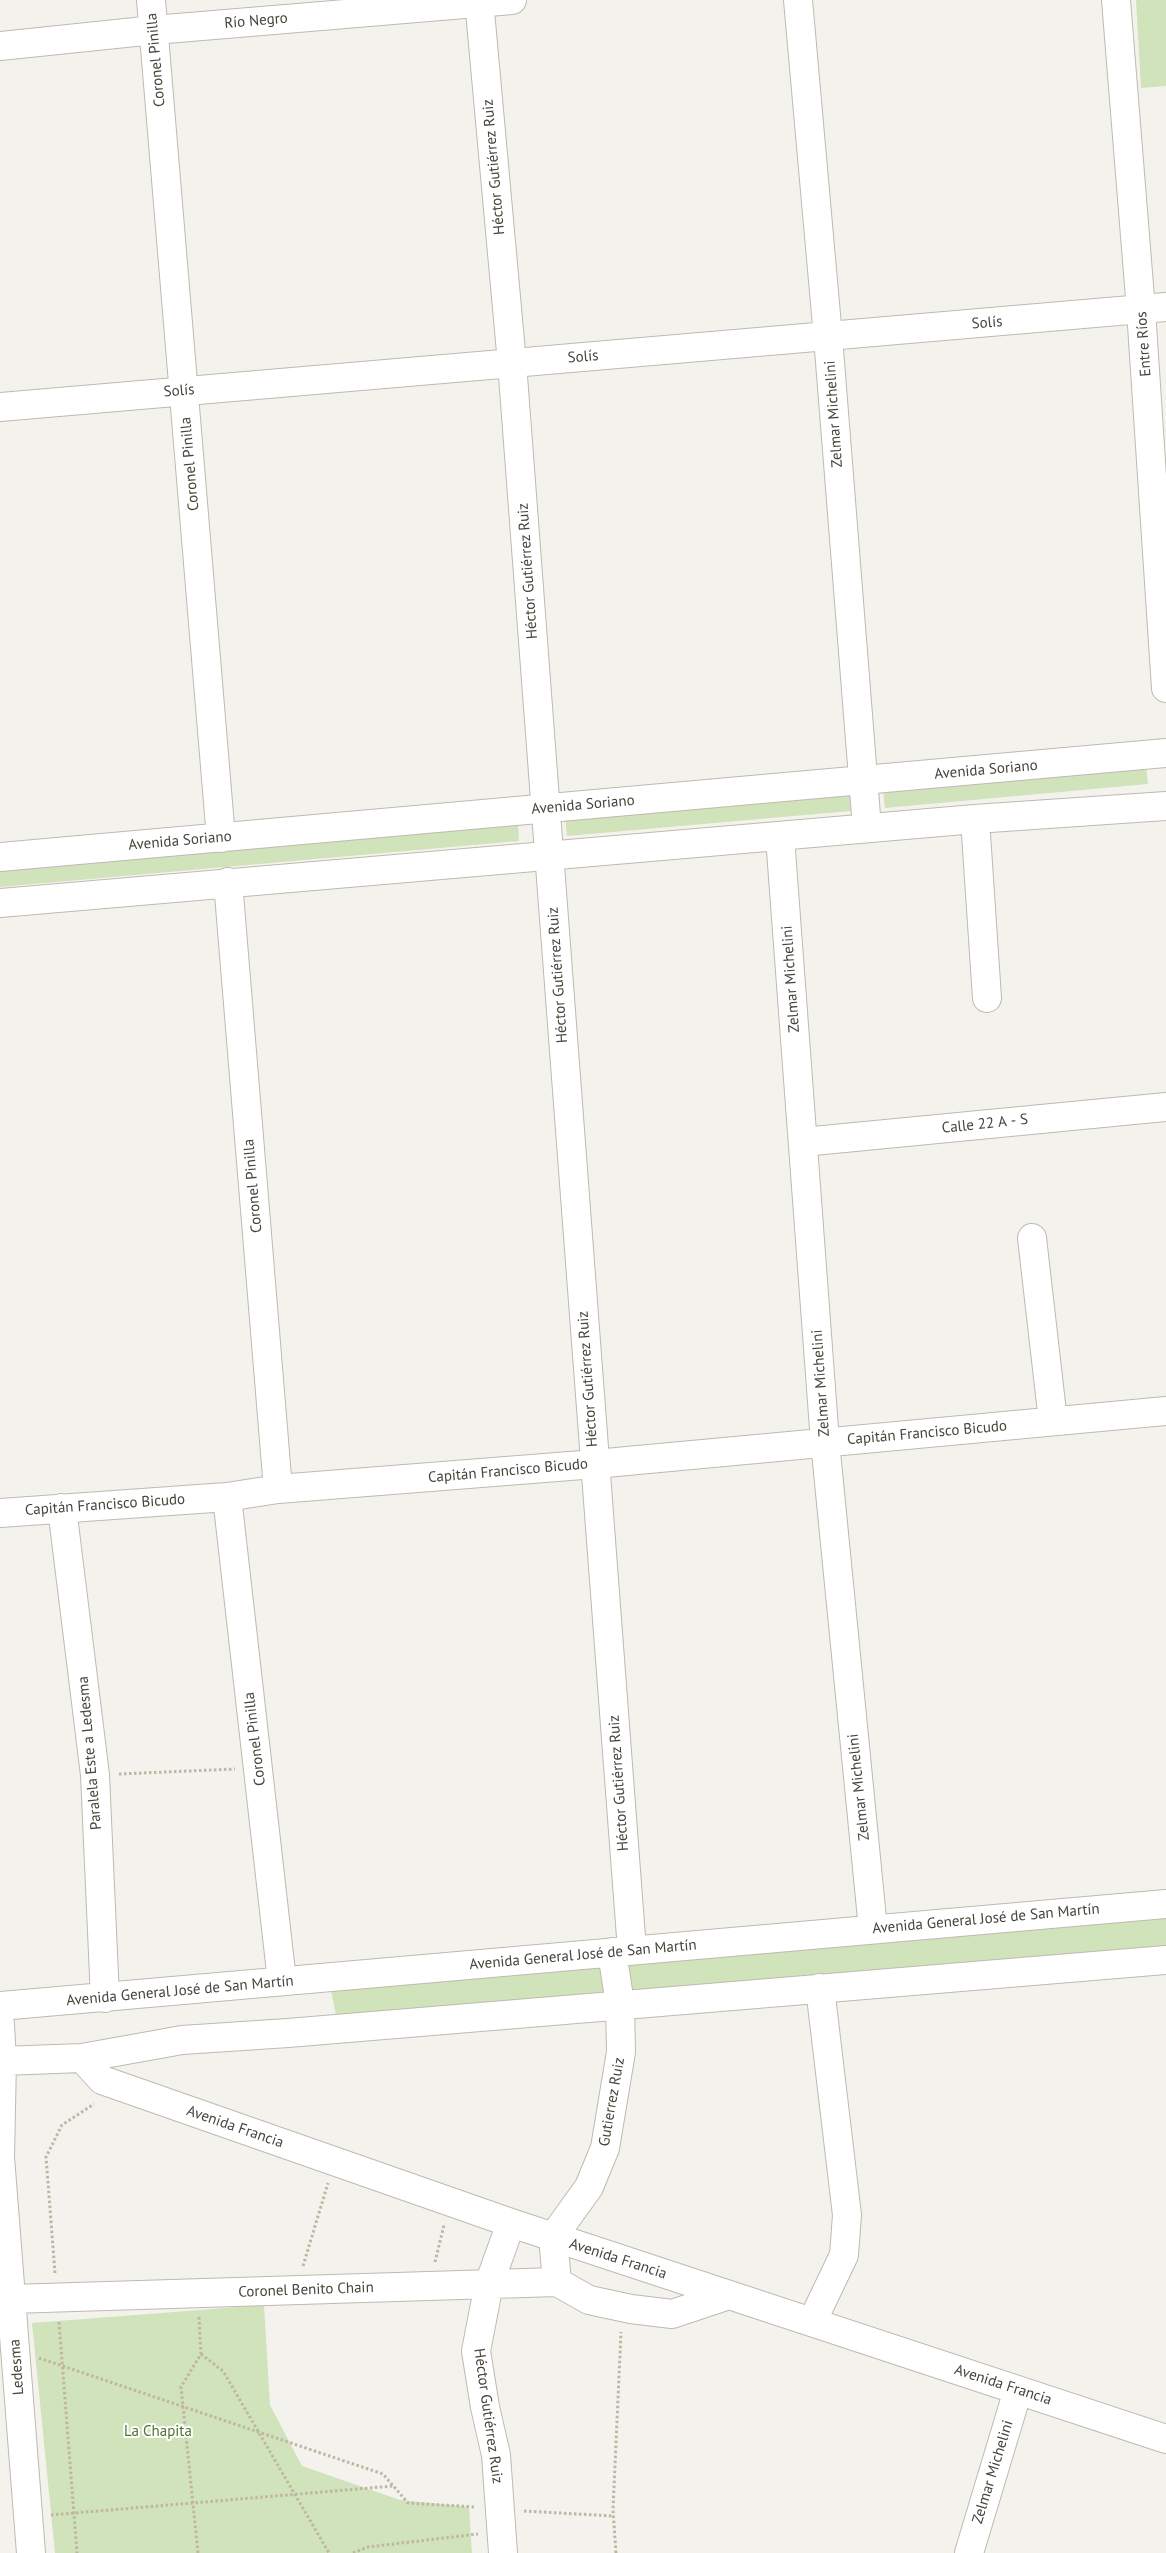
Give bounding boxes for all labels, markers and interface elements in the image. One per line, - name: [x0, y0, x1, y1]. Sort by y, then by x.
- street label: Río Negro: [224, 9, 288, 33]
- street label: Coronel Pinilla: [143, 12, 169, 108]
- street label: Héctor Gutiérrez Ruiz: [479, 98, 509, 236]
- street label: Entre Ríos: [1133, 311, 1155, 377]
- street label: Solís: [971, 313, 1003, 333]
- street label: Solís: [567, 347, 599, 367]
- street label: Zelmar Michelini: [821, 360, 847, 468]
- street label: Solís: [163, 381, 195, 401]
- street label: Coronel Pinilla: [177, 416, 203, 512]
- street label: Héctor Gutiérrez Ruiz: [514, 502, 542, 640]
- street label: Avenida Soriano: [934, 757, 1038, 783]
- street label: Avenida Soriano: [531, 792, 635, 818]
- street label: Avenida Soriano: [128, 828, 232, 854]
- street label: Héctor Gutiérrez Ruiz: [544, 906, 572, 1044]
- street label: Zelmar Michelini: [778, 925, 804, 1033]
- street label: Calle 22 A - S: [941, 1111, 1029, 1137]
- street label: Coronel Pinilla: [240, 1138, 266, 1234]
- street label: Héctor Gutiérrez Ruiz: [574, 1310, 602, 1448]
- street label: Zelmar Michelini: [808, 1329, 834, 1437]
- street label: Capitán Francisco Bicudo: [846, 1417, 1008, 1449]
- street label: Capitán Francisco Bicudo: [427, 1455, 589, 1487]
- street label: Capitán Francisco Bicudo: [24, 1490, 186, 1520]
- street label: Paralela Este a Ledesma: [74, 1675, 106, 1831]
- street label: Coronel Pinilla: [240, 1691, 270, 1787]
- street label: Héctor Gutiérrez Ruiz: [605, 1714, 633, 1852]
- street label: Zelmar Michelini: [844, 1733, 874, 1841]
- street label: Avenida General José de San Martín: [872, 1900, 1100, 1938]
- street label: Avenida General José de San Martín: [469, 1936, 697, 1974]
- street label: Avenida General José de San Martín: [66, 1972, 294, 2010]
- street label: Gutierrez Ruiz: [595, 2056, 629, 2148]
- street label: Avenida Francia: [184, 2102, 286, 2152]
- street label: Avenida Francia: [567, 2235, 669, 2283]
- street label: Coronel Benito Chain: [238, 2279, 374, 2301]
- street label: Ledesma: [6, 2338, 28, 2396]
- street label: Héctor Gutiérrez Ruiz: [470, 2347, 506, 2485]
- street label: Avenida Francia: [952, 2361, 1054, 2409]
- street label: Zelmar Michelini: [969, 2418, 1017, 2526]
- park label: La Chapita: [124, 2423, 192, 2441]

